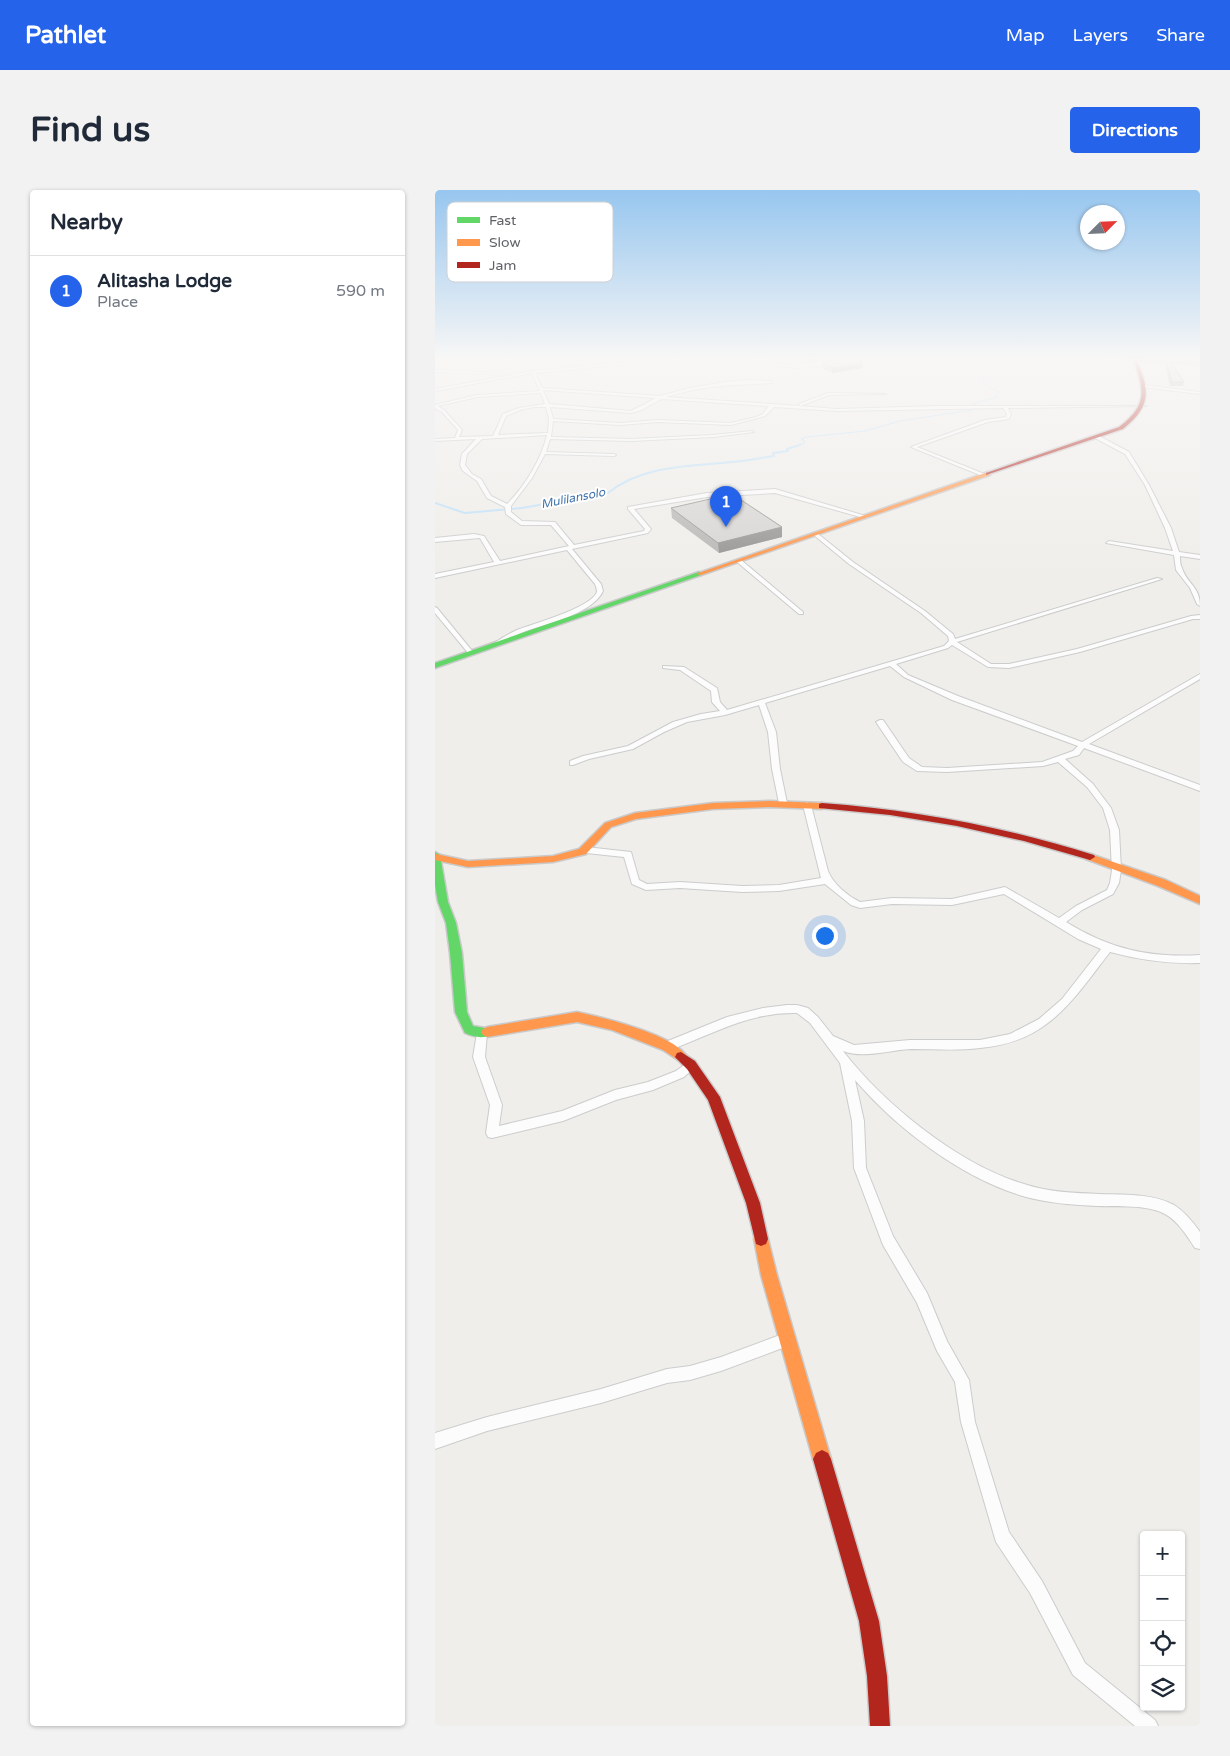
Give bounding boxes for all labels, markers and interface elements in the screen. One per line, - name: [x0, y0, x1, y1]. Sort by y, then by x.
- text: Pathlet: [25, 21, 106, 50]
- text: Map: [1006, 24, 1045, 46]
- text: Layers: [1073, 24, 1128, 46]
- text: Share: [1156, 24, 1205, 46]
- button: Directions: [1070, 107, 1200, 153]
- text: Find us: [30, 109, 150, 151]
- legend: [447, 202, 613, 282]
- north arrow: [1080, 205, 1125, 250]
- text: Nearby: [50, 210, 123, 235]
- text: Fast: [489, 212, 517, 229]
- text: Slow: [489, 234, 521, 251]
- text: Jam: [489, 257, 516, 274]
- text: Alitasha Lodge: [97, 270, 232, 292]
- text: 1: [61, 281, 71, 301]
- text: 590 m: [336, 281, 385, 301]
- text: Place: [97, 292, 138, 312]
- water label: Mulilansolo: [540, 485, 607, 511]
- pin: 1: [710, 486, 742, 527]
- your location: [812, 923, 838, 949]
- map controls: [1140, 1531, 1185, 1711]
- button: +: [1140, 1531, 1185, 1576]
- button: −: [1140, 1576, 1185, 1621]
- button: locate: [1140, 1621, 1185, 1666]
- button: layers: [1140, 1666, 1185, 1711]

